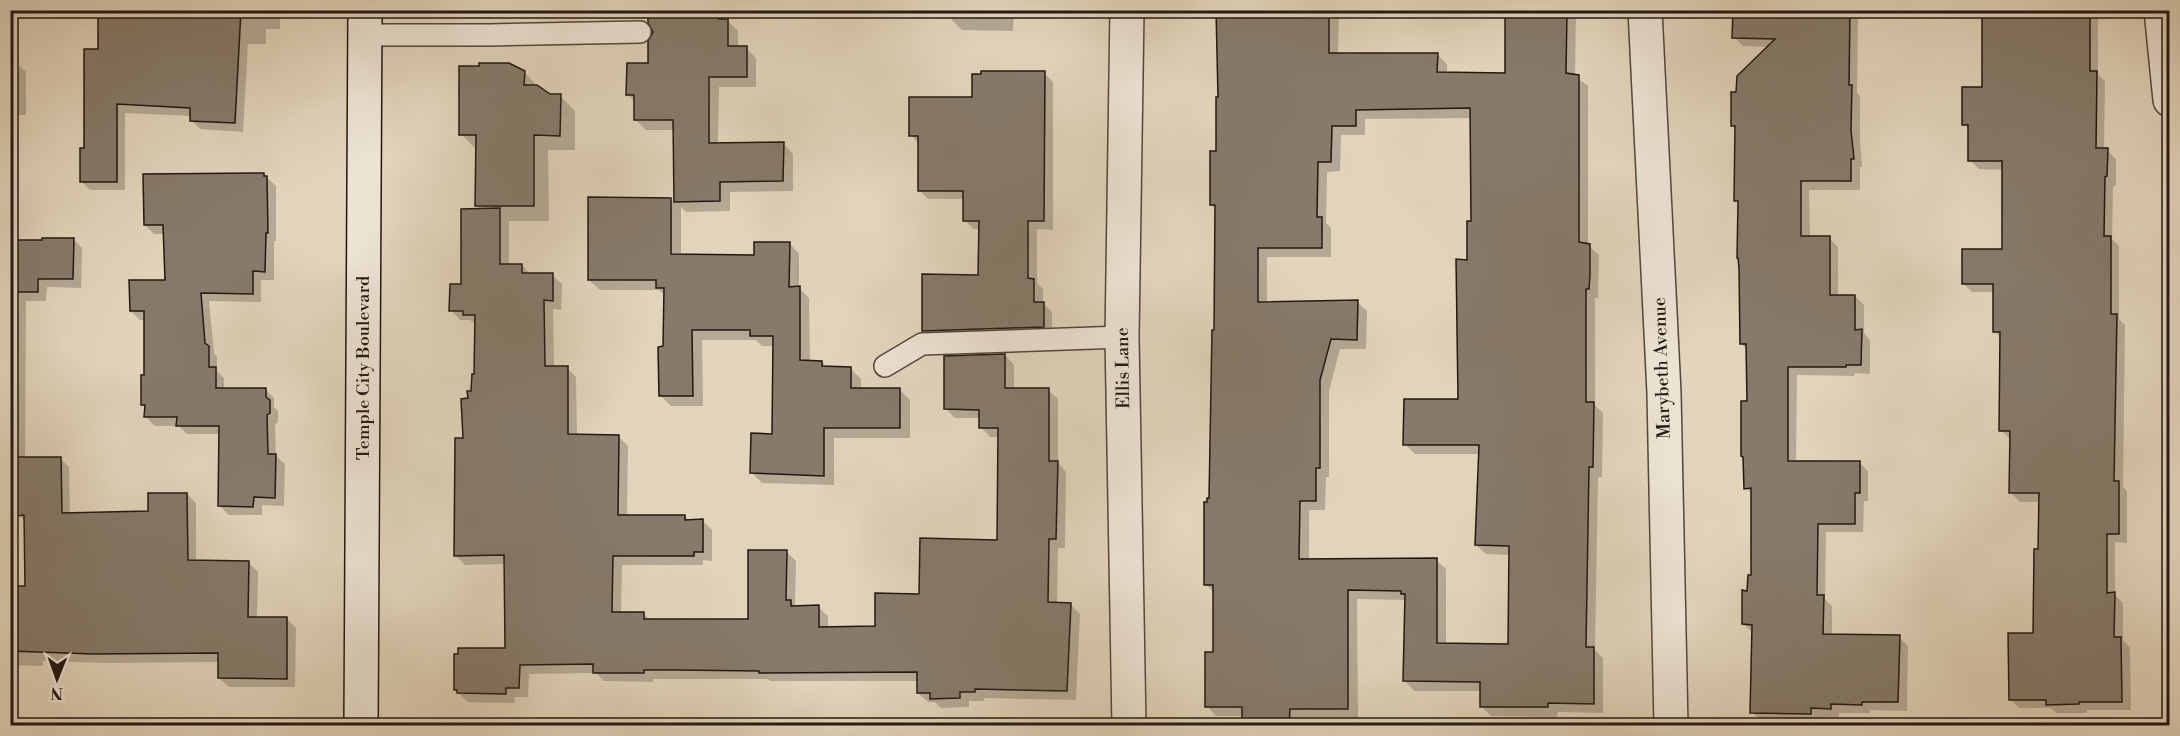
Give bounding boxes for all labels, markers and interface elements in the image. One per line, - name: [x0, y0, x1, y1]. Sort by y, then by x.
- street label: Temple City Boulevard: [352, 275, 375, 460]
- street label: Marybeth Avenue: [1648, 297, 1676, 439]
- street label: Ellis Lane: [1111, 327, 1135, 409]
- north arrow: [27, 649, 87, 709]
- text: N: [50, 683, 63, 703]

